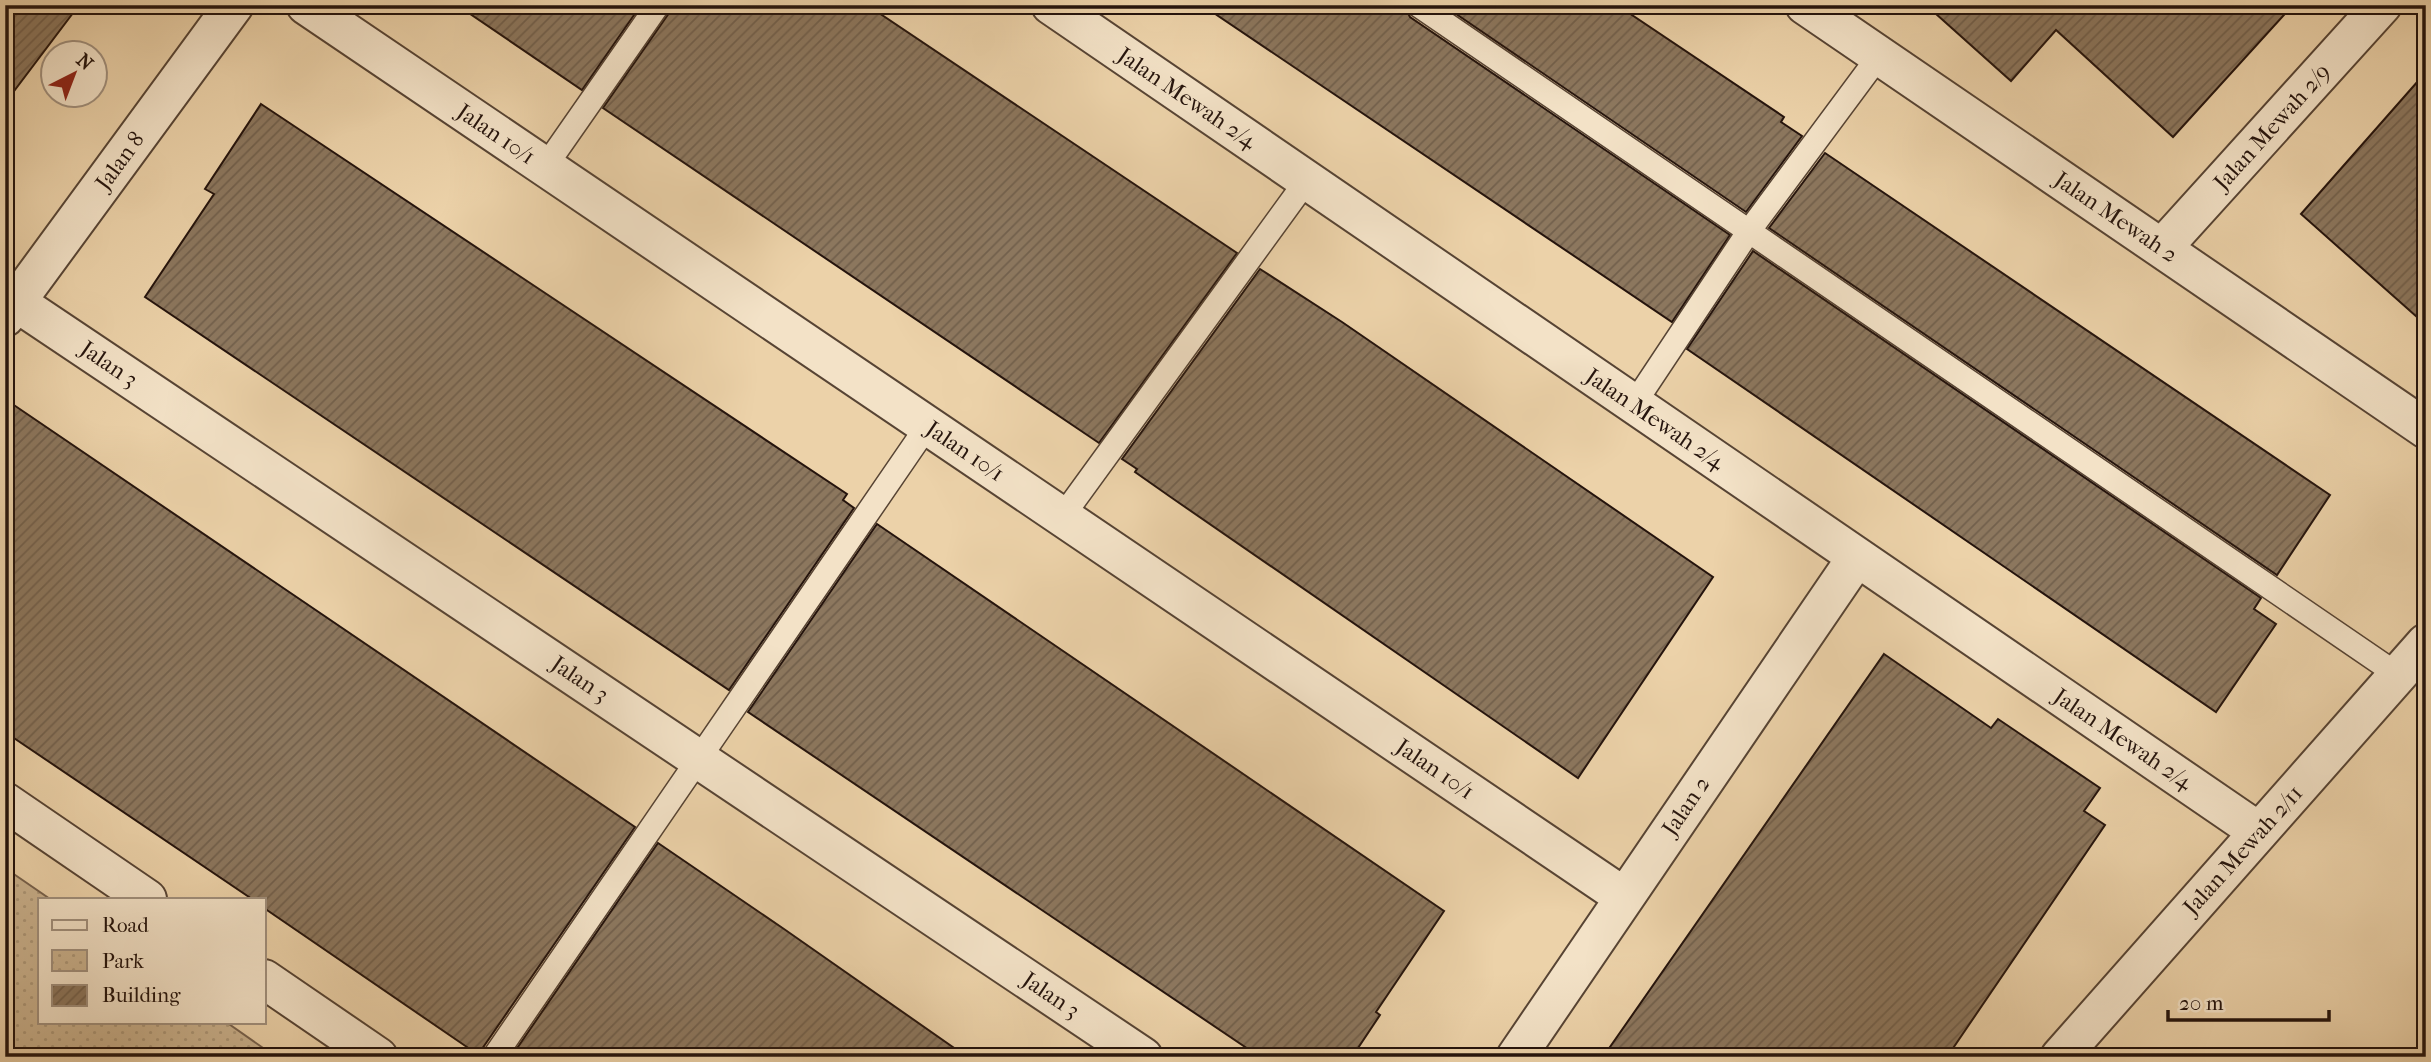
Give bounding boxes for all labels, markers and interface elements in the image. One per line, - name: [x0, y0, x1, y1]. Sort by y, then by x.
- north arrow: [38, 38, 108, 108]
- street label: Jalan Mewah 2/4: [1111, 40, 1263, 155]
- text: N: [72, 49, 98, 75]
- street label: Jalan Mewah 2/9: [2207, 58, 2336, 197]
- street label: Jalan 10/1: [450, 97, 540, 170]
- street label: Jalan 8: [89, 127, 150, 197]
- street label: Jalan Mewah 2: [2047, 165, 2183, 268]
- street label: Jalan 3: [73, 334, 143, 393]
- street label: Jalan Mewah 2/4: [1579, 361, 1731, 476]
- street label: Jalan 10/1: [919, 414, 1009, 487]
- street label: Jalan 3: [544, 649, 614, 708]
- street label: Jalan Mewah 2/4: [2047, 681, 2199, 796]
- street label: Jalan 10/1: [1389, 732, 1479, 805]
- street label: Jalan 2: [1655, 771, 1716, 843]
- street label: Jalan Mewah 2/11: [2176, 780, 2308, 922]
- legend: [38, 898, 266, 1024]
- text: Road: [102, 913, 149, 937]
- text: Park: [102, 949, 144, 973]
- street label: Jalan 3: [1015, 965, 1085, 1024]
- scale bar: [2168, 978, 2330, 1022]
- text: Building: [102, 983, 181, 1007]
- text: 20 m: [2179, 991, 2224, 1015]

